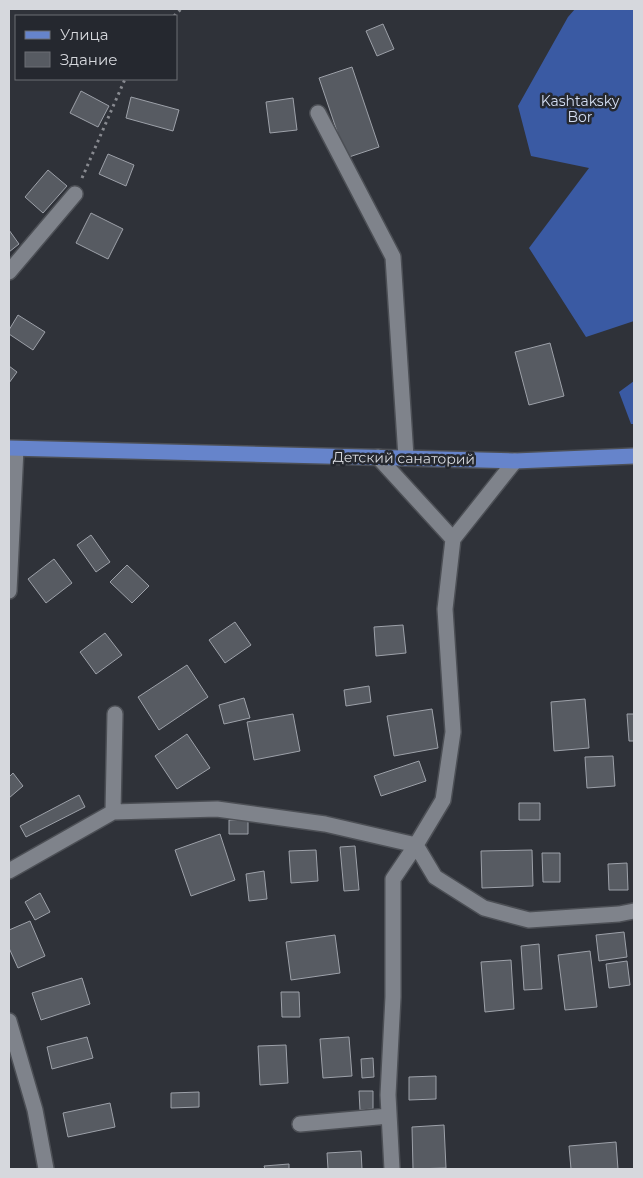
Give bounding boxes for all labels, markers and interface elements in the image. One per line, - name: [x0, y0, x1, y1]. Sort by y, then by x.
- legend: [15, 15, 178, 80]
- text: Улица: [60, 25, 108, 44]
- text: Здание: [60, 50, 118, 69]
- park label: Kashtaksky Bor: [541, 92, 620, 126]
- street label: Детский санаторий: [333, 448, 475, 468]

